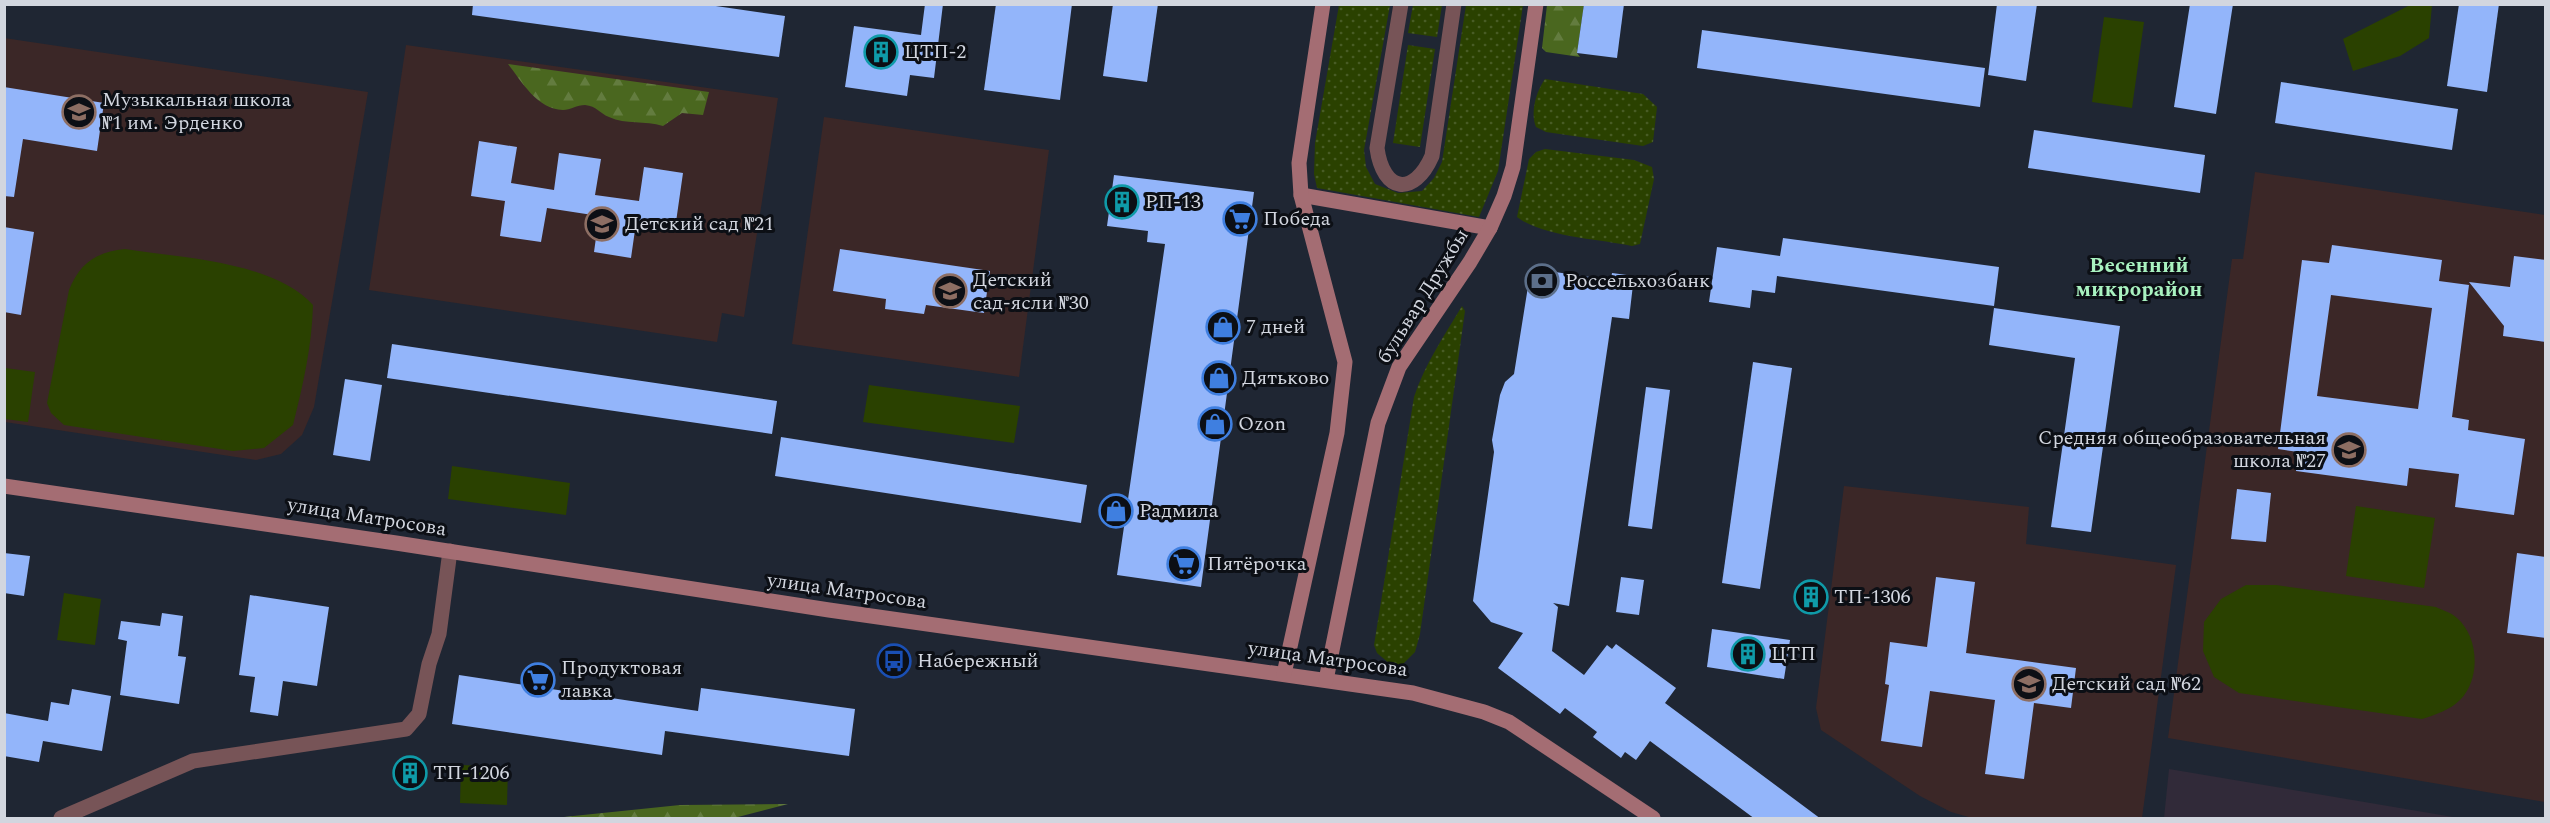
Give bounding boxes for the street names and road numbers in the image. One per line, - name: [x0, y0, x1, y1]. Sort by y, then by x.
- street label: бульвар Дружбы: [1369, 223, 1477, 369]
- street label: улица Матросова: [284, 489, 449, 544]
- street label: улица Матросова: [764, 565, 929, 617]
- street label: улица Матросова: [1245, 633, 1410, 685]

